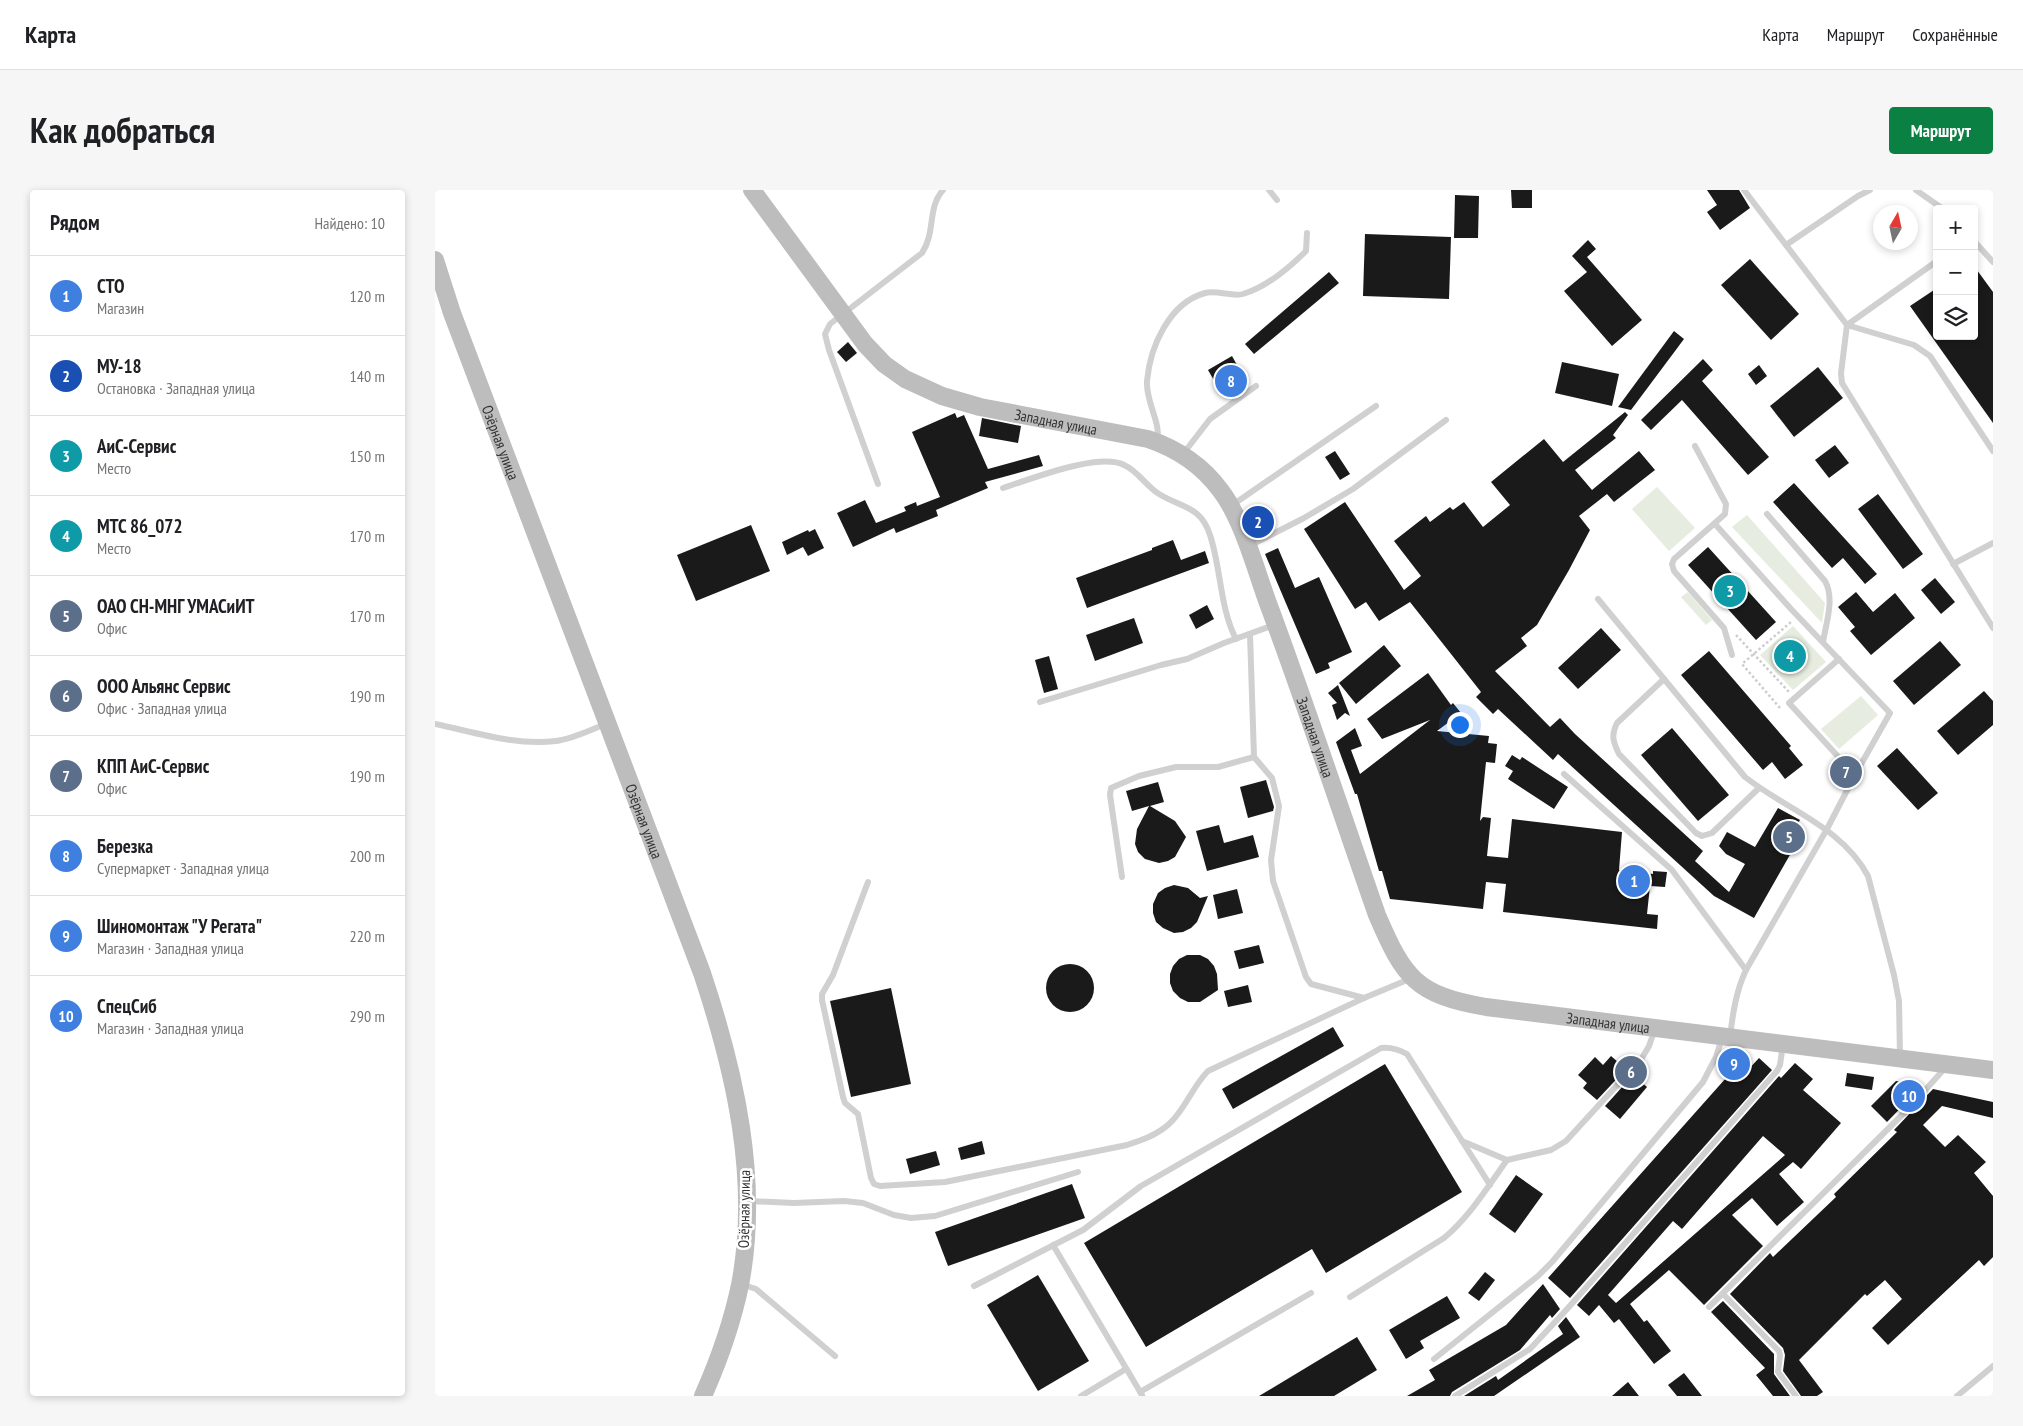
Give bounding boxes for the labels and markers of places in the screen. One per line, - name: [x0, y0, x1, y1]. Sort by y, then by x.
- pin: 8: [1215, 362, 1247, 400]
- pin: 2: [1242, 503, 1274, 541]
- pin: 3: [1714, 572, 1746, 610]
- pin: 4: [1774, 637, 1806, 675]
- pin: 7: [1830, 753, 1862, 791]
- pin: 5: [1773, 818, 1805, 856]
- pin: 1: [1618, 862, 1650, 900]
- pin: 9: [1718, 1045, 1750, 1083]
- pin: 6: [1615, 1053, 1647, 1091]
- pin: 10: [1893, 1077, 1925, 1115]

